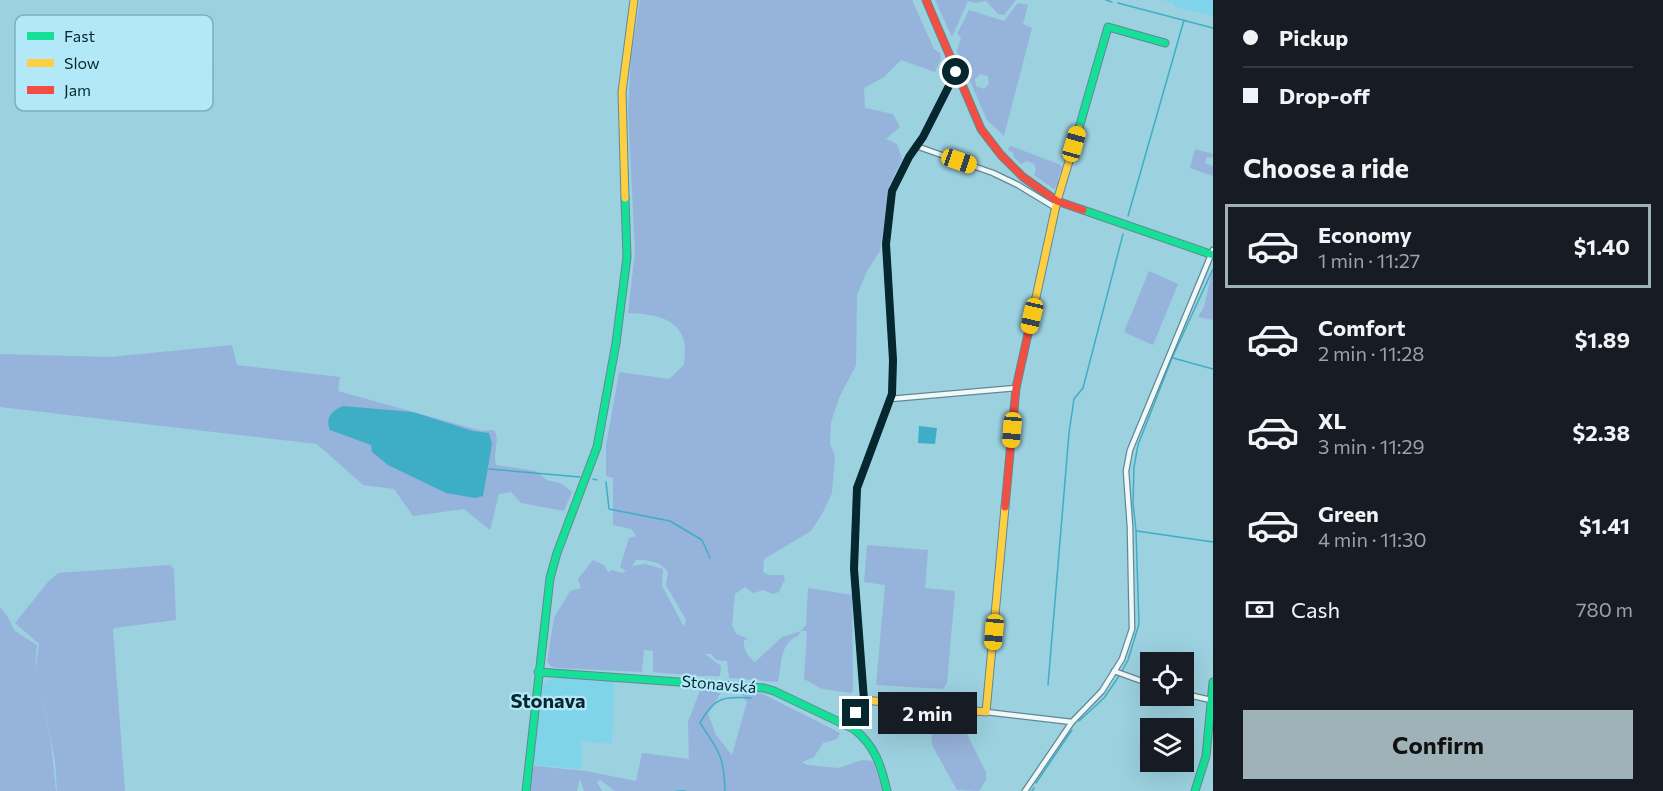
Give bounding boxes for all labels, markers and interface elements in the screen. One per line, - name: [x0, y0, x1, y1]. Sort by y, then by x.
- legend: [15, 15, 213, 111]
- text: Pickup: [1279, 24, 1348, 51]
- text: Fast: [64, 26, 95, 45]
- text: Slow: [64, 53, 100, 72]
- route start: [942, 58, 969, 85]
- text: Jam: [64, 80, 91, 99]
- text: Drop-off: [1279, 82, 1370, 109]
- car: [1060, 124, 1088, 164]
- car: [939, 147, 979, 175]
- text: Choose a ride: [1243, 151, 1409, 184]
- icon: car: [1246, 219, 1300, 273]
- text: Economy: [1318, 221, 1412, 248]
- text: $1.40: [1574, 233, 1630, 260]
- text: 1 min · 11:27: [1318, 248, 1420, 272]
- car: [1019, 296, 1045, 336]
- icon: car: [1246, 312, 1300, 366]
- text: Comfort: [1318, 314, 1406, 341]
- text: $1.89: [1575, 326, 1630, 353]
- text: 2 min · 11:28: [1318, 341, 1424, 365]
- icon: car: [1246, 405, 1300, 459]
- text: XL: [1318, 407, 1346, 434]
- car: [1001, 411, 1023, 449]
- text: $2.38: [1573, 419, 1630, 446]
- text: 3 min · 11:29: [1318, 434, 1425, 458]
- icon: car: [1246, 498, 1300, 552]
- text: Green: [1318, 500, 1379, 527]
- text: $1.41: [1579, 512, 1630, 539]
- text: 4 min · 11:30: [1318, 527, 1427, 551]
- icon: cash: [1243, 593, 1276, 626]
- text: Cash: [1291, 596, 1340, 623]
- text: 780 m: [1576, 597, 1633, 621]
- car: [983, 613, 1005, 651]
- map controls: [1140, 652, 1194, 772]
- button: locate: [1140, 652, 1194, 706]
- street label: Stonavská: [681, 671, 757, 696]
- district label: Stonava: [510, 688, 586, 712]
- callout: 2 min: [877, 692, 976, 734]
- route end: [842, 699, 869, 726]
- text: 2 min: [903, 701, 952, 725]
- button: Confirm: [1243, 710, 1633, 779]
- button: layers: [1140, 718, 1194, 772]

